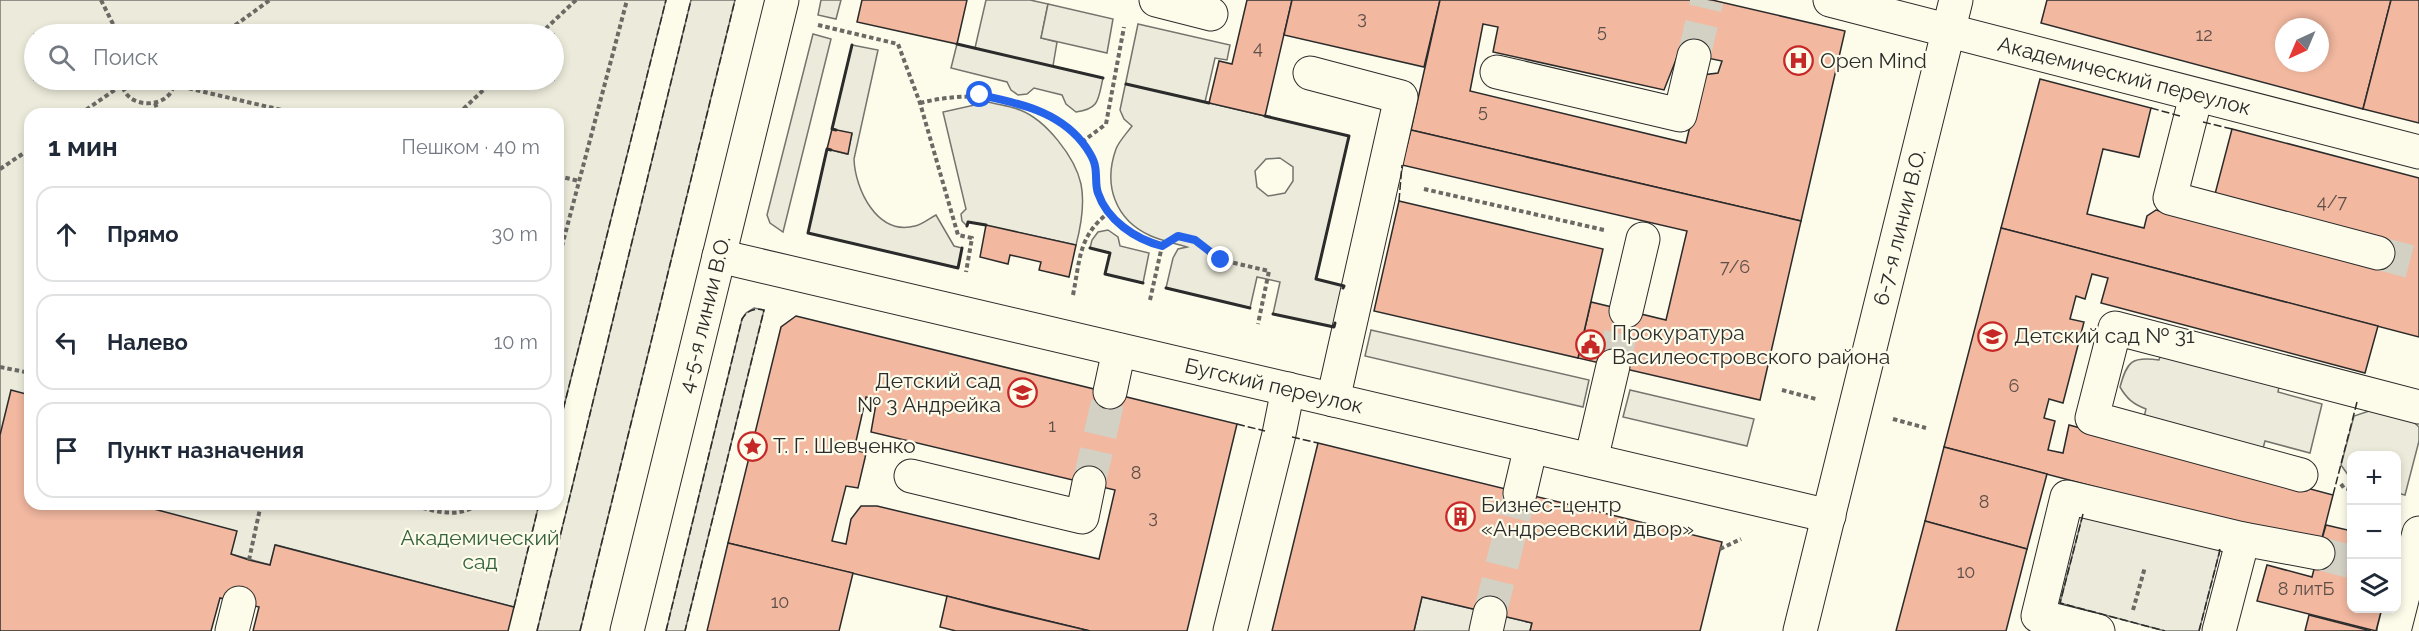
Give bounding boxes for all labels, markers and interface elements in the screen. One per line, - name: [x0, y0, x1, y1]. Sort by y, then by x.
- house number: 3: [1357, 7, 1367, 28]
- north arrow: [2275, 18, 2329, 72]
- house number: 5: [1597, 20, 1607, 41]
- search box: [24, 24, 564, 90]
- house number: 12: [2195, 24, 2213, 45]
- street label: Академический переулок: [1995, 31, 2254, 120]
- house number: 4: [1253, 37, 1263, 58]
- icon: search: [45, 41, 78, 74]
- text: Поиск: [93, 44, 158, 70]
- hospital icon: Open Mind: [1783, 45, 1815, 77]
- place label: Open Mind: [1820, 48, 1927, 73]
- route start: [966, 81, 992, 107]
- house number: 5: [1478, 100, 1488, 121]
- text: 1 мин: [48, 132, 118, 162]
- text: Пешком · 40 m: [402, 135, 540, 159]
- street label: 6-7-я линии В.О.: [1868, 146, 1931, 308]
- house number: 4/7: [2317, 191, 2348, 212]
- icon: ahead: [50, 218, 83, 251]
- text: Прямо: [107, 221, 179, 247]
- text: 30 m: [492, 222, 538, 246]
- street label: 4-5-я линии В.О.: [673, 233, 736, 395]
- route end: [1207, 246, 1233, 272]
- house number: 7/6: [1720, 256, 1750, 277]
- place label: Прокуратура Василеостровского района: [1612, 320, 1890, 369]
- school or university icon: Детский сад № 31: [1977, 320, 2009, 352]
- place label: Детский сад № 31: [2014, 323, 2195, 348]
- icon: left: [50, 326, 83, 359]
- text: Налево: [107, 329, 188, 355]
- public building icon: Прокуратура Василеостровского района: [1575, 329, 1607, 361]
- text: 10 m: [494, 330, 538, 354]
- street label: Бугский переулок: [1182, 353, 1366, 418]
- place label: Детский сад № 3 Андрейка: [857, 368, 1001, 417]
- house number: 6: [2009, 375, 2020, 396]
- school or university icon: Детский сад № 3 Андрейка: [1006, 377, 1038, 409]
- house number: 1: [1048, 415, 1056, 436]
- place icon: Т. Г. Шевченко: [736, 430, 768, 462]
- place label: Т. Г. Шевченко: [773, 433, 916, 458]
- icon: arrive: [50, 434, 83, 467]
- text: Пункт назначения: [107, 437, 304, 463]
- map controls: [2347, 451, 2401, 613]
- button: +: [2347, 451, 2401, 505]
- house number: 8: [1131, 462, 1141, 483]
- house number: 8: [1979, 491, 1989, 512]
- place label: Бизнес-центр «Андреевский двор»: [1481, 492, 1694, 541]
- building icon: Бизнес-центр «Андреевский двор»: [1444, 501, 1476, 533]
- button: −: [2347, 505, 2401, 559]
- house number: 3: [1148, 506, 1158, 527]
- park label: Академический сад: [401, 525, 559, 574]
- button: layers: [2347, 559, 2401, 613]
- house number: 10: [1957, 561, 1975, 582]
- house number: 8 литБ: [2278, 578, 2335, 599]
- house number: 10: [771, 591, 789, 612]

